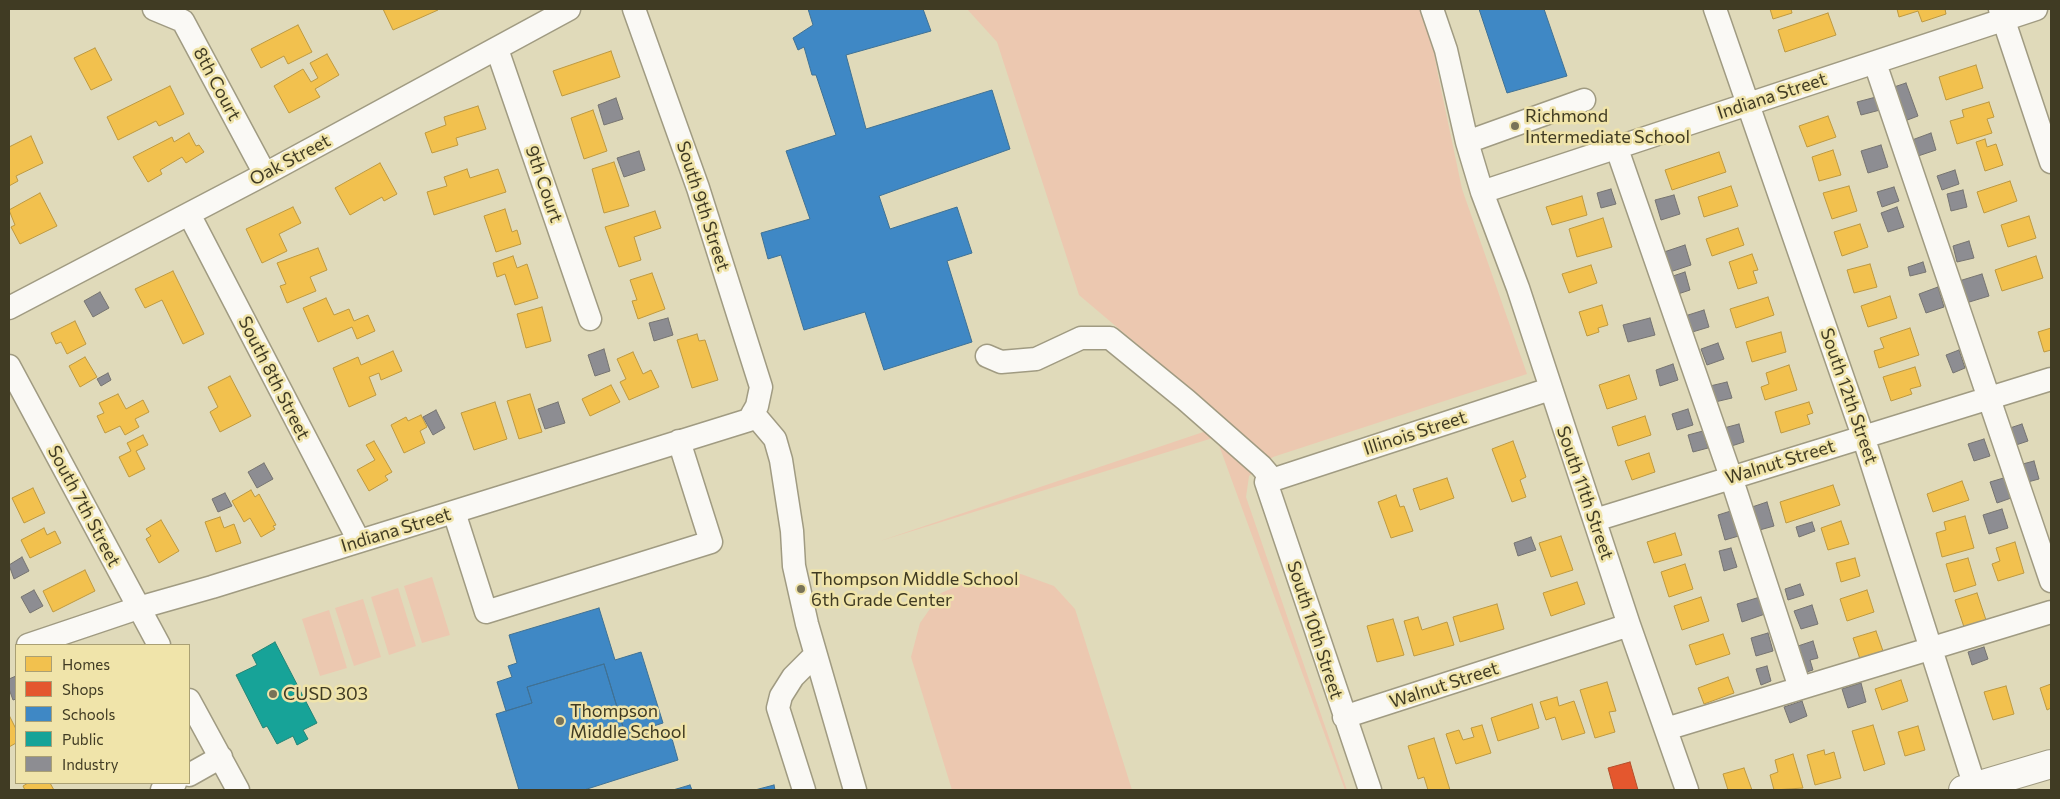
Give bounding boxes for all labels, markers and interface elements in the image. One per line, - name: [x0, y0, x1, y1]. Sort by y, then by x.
- street label: 8th Court: [189, 44, 245, 124]
- street label: Indiana Street: [1715, 68, 1829, 124]
- place label: Richmond Intermediate School: [1525, 105, 1690, 148]
- marker: Richmond Intermediate School: [1509, 120, 1521, 132]
- street label: Oak Street: [246, 130, 334, 190]
- street label: South 9th Street: [672, 138, 734, 274]
- street label: 9th Court: [521, 143, 567, 225]
- street label: South 8th Street: [234, 313, 314, 443]
- street label: South 12th Street: [1816, 325, 1882, 467]
- street label: Illinois Street: [1361, 406, 1469, 460]
- street label: South 11th Street: [1552, 423, 1618, 563]
- street label: Walnut Street: [1723, 435, 1837, 489]
- street label: South 7th Street: [43, 442, 125, 570]
- street label: Indiana Street: [338, 503, 454, 557]
- street label: South 10th Street: [1282, 558, 1348, 702]
- place label: Thompson Middle School 6th Grade Center: [811, 568, 1019, 610]
- marker: Thompson Middle School 6th Grade Center: [795, 583, 807, 595]
- legend: [15, 644, 190, 784]
- text: Homes: [62, 655, 110, 673]
- street label: Walnut Street: [1387, 657, 1501, 713]
- text: Shops: [62, 680, 104, 698]
- place label: CUSD 303: [283, 683, 368, 705]
- marker: CUSD 303: [267, 688, 279, 700]
- place label: Thompson Middle School: [570, 700, 686, 742]
- text: Schools: [62, 705, 115, 723]
- marker: Thompson Middle School: [554, 715, 566, 727]
- text: Public: [62, 730, 104, 748]
- text: Industry: [62, 755, 119, 773]

